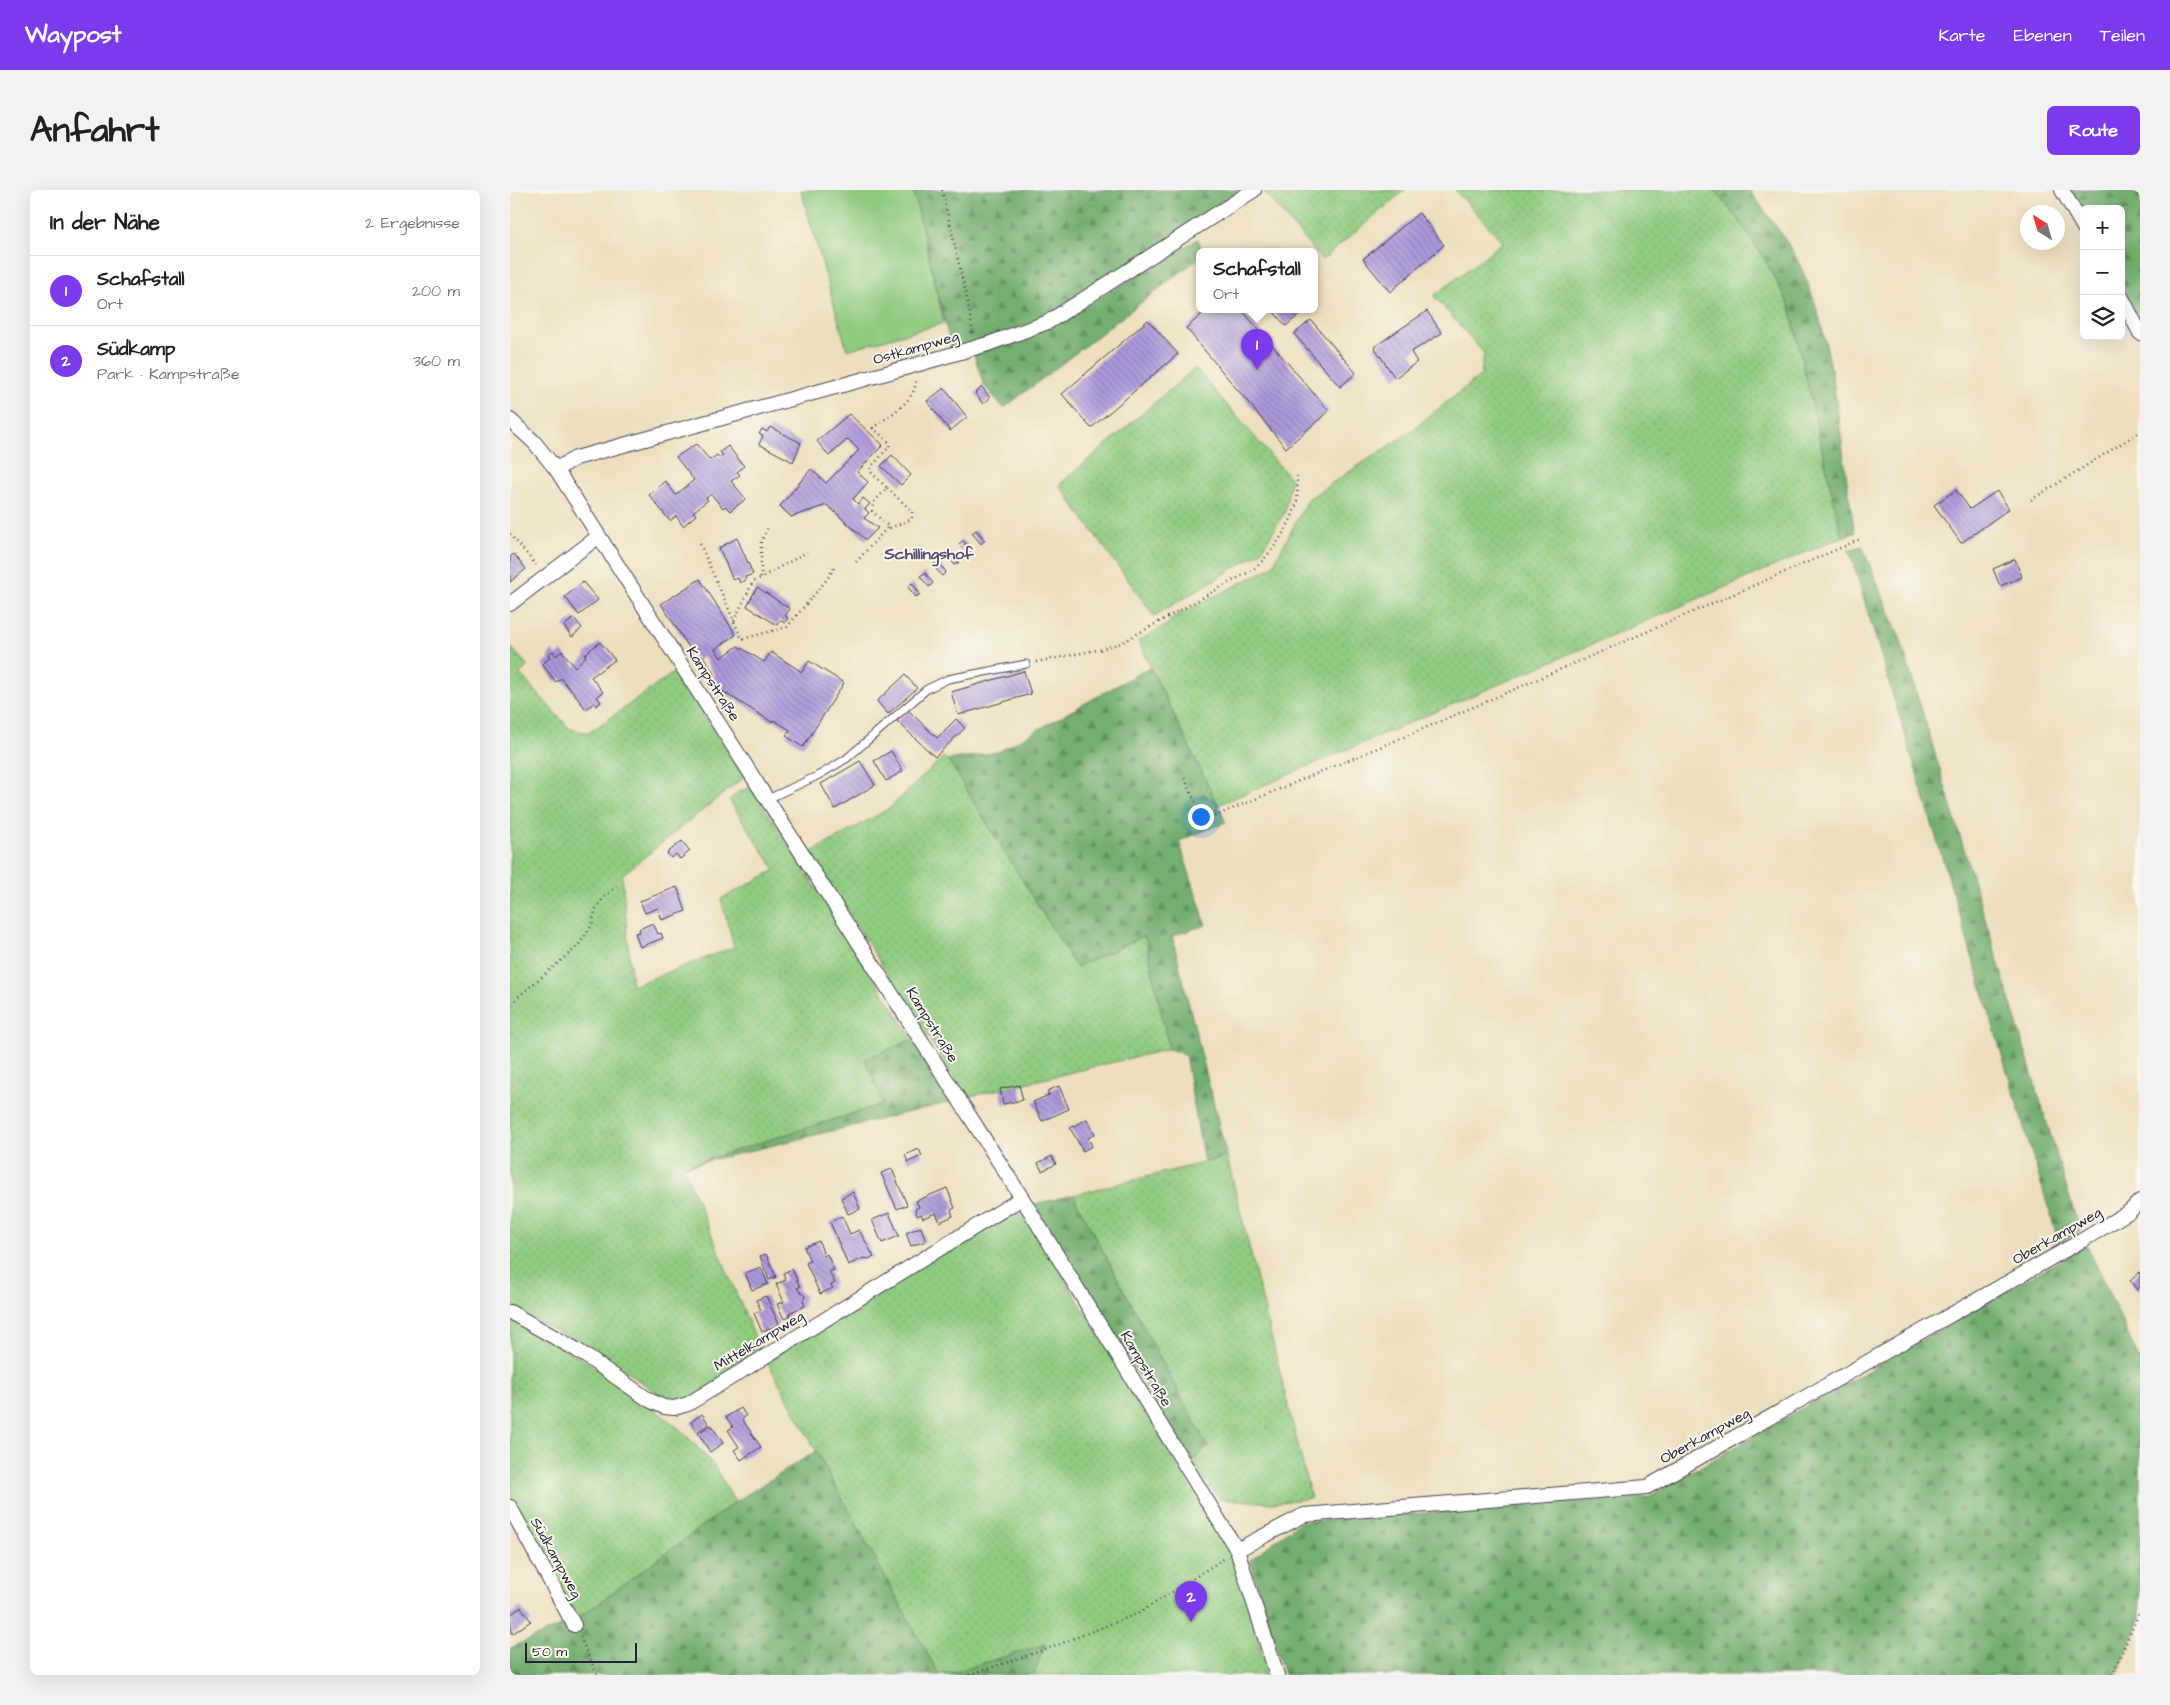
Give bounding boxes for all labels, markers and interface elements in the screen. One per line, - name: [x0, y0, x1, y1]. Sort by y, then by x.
- text: Waypost: [25, 18, 122, 52]
- text: Karte: [1938, 23, 1986, 48]
- text: Ebenen: [2014, 23, 2072, 48]
- text: Teilen: [2100, 23, 2145, 48]
- text: Anfahrt: [30, 106, 159, 155]
- button: Route: [2047, 106, 2140, 155]
- north arrow: [2020, 205, 2065, 250]
- map controls: [2080, 205, 2125, 340]
- button: +: [2080, 205, 2125, 250]
- text: In der Nähe: [50, 208, 160, 237]
- text: 2 Ergebnisse: [365, 212, 460, 234]
- popup: [1196, 248, 1318, 313]
- button: −: [2080, 250, 2125, 295]
- text: Schafstall: [1213, 256, 1301, 283]
- text: Schafstall: [97, 266, 184, 293]
- text: 1: [65, 280, 67, 302]
- text: 200 m: [412, 280, 460, 302]
- text: Ort: [1213, 283, 1239, 305]
- text: Ort: [97, 293, 123, 315]
- button: layers: [2080, 295, 2125, 340]
- street label: Ostkampweg: [871, 326, 962, 371]
- pin: 1: [1241, 329, 1273, 370]
- text: Südkamp: [97, 336, 175, 363]
- text: 2: [61, 350, 71, 372]
- text: 360 m: [413, 350, 460, 372]
- text: Park · Kampstraße: [97, 363, 240, 385]
- district label: Schillingshof: [884, 543, 974, 567]
- street label: Kampstraße: [681, 643, 745, 725]
- your location: [1188, 804, 1214, 830]
- street label: Kampstraße: [901, 983, 963, 1067]
- street label: Oberkampweg: [2009, 1202, 2106, 1271]
- street label: Mittelkampweg: [710, 1306, 809, 1377]
- street label: Kampstraße: [1115, 1327, 1177, 1411]
- street label: Oberkampweg: [1656, 1403, 1754, 1470]
- street label: Südkampweg: [524, 1514, 587, 1603]
- pin: 2: [1175, 1581, 1207, 1622]
- scale bar: [525, 1640, 638, 1663]
- text: 50 m: [532, 1642, 567, 1662]

